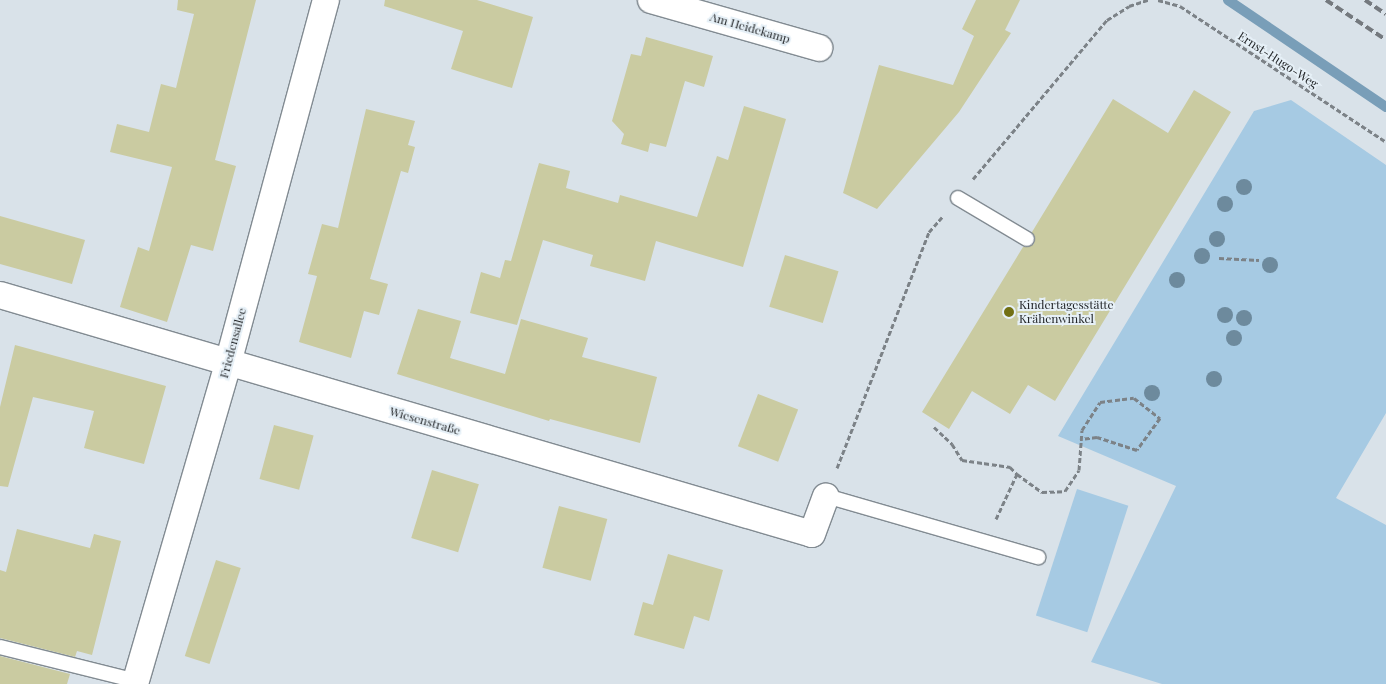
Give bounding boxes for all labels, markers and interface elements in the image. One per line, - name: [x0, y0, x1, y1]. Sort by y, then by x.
- street label: Am Heidekamp: [708, 10, 792, 46]
- street label: Ernst-Hugo-Weg: [1235, 29, 1321, 91]
- place label: Kindertagesstätte Krähenwinkel: [1019, 298, 1113, 326]
- street label: Friedensallee: [217, 306, 249, 380]
- marker: Kindertagesstätte Krähenwinkel: [1003, 306, 1015, 318]
- street label: Wiesenstraße: [388, 404, 462, 438]

